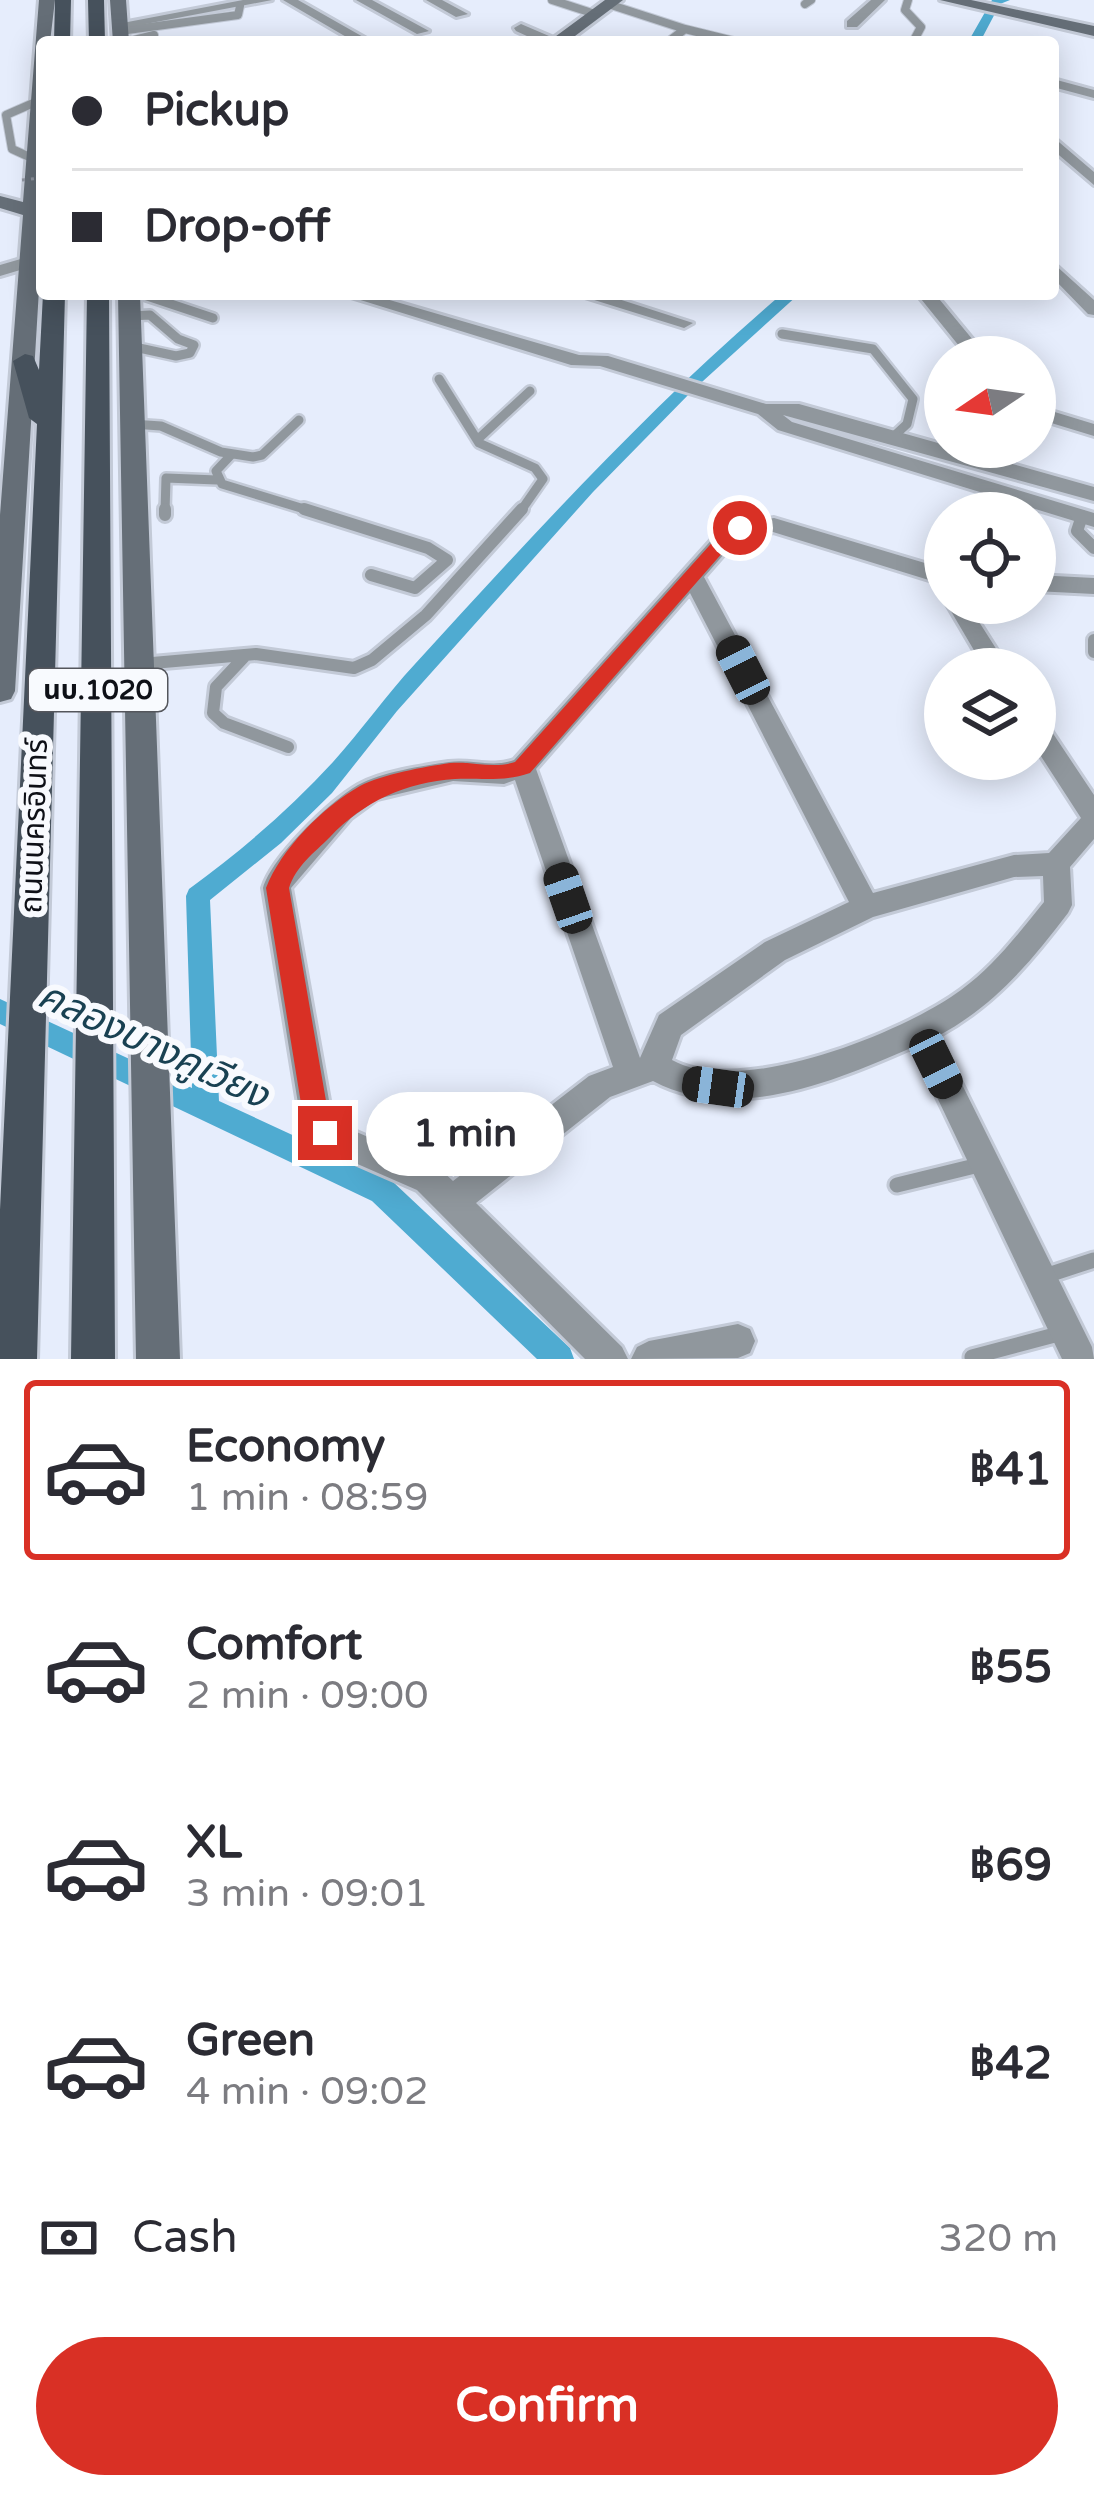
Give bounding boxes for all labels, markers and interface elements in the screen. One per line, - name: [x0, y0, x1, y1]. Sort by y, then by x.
- text: Pickup: [144, 84, 289, 138]
- text: Drop-off: [144, 200, 330, 254]
- north arrow: [924, 336, 1056, 468]
- map controls: [924, 336, 1056, 780]
- button: locate: [924, 492, 1056, 624]
- route start: [713, 501, 767, 555]
- car: [711, 630, 775, 710]
- button: layers: [924, 648, 1056, 780]
- road number: นบ.1020: [29, 669, 167, 711]
- street label: ถนนนครอินทร์: [13, 737, 56, 914]
- car: [539, 858, 597, 938]
- water label: คลองบางคูเวียง: [31, 972, 278, 1120]
- car: [904, 1024, 968, 1104]
- car: [680, 1064, 756, 1110]
- callout: 1 min: [367, 1091, 565, 1175]
- route end: [298, 1106, 352, 1160]
- text: 1 min: [413, 1110, 517, 1157]
- icon: car: [42, 1416, 150, 1524]
- text: Economy: [186, 1420, 385, 1474]
- text: ฿41: [969, 1443, 1052, 1497]
- text: 1 min · 08:59: [186, 1474, 428, 1521]
- icon: car: [42, 1614, 150, 1722]
- text: Comfort: [186, 1618, 362, 1672]
- text: ฿55: [969, 1641, 1052, 1695]
- text: 2 min · 09:00: [186, 1672, 428, 1719]
- icon: car: [42, 1812, 150, 1920]
- text: XL: [186, 1816, 242, 1870]
- text: ฿69: [969, 1839, 1052, 1893]
- text: 3 min · 09:01: [186, 1870, 428, 1917]
- icon: car: [42, 2010, 150, 2118]
- text: Green: [186, 2014, 315, 2068]
- text: ฿42: [969, 2037, 1052, 2091]
- text: 4 min · 09:02: [186, 2068, 428, 2115]
- icon: cash: [36, 2205, 102, 2271]
- text: Cash: [132, 2211, 238, 2265]
- text: 320 m: [939, 2215, 1058, 2262]
- button: Confirm: [36, 2337, 1058, 2475]

